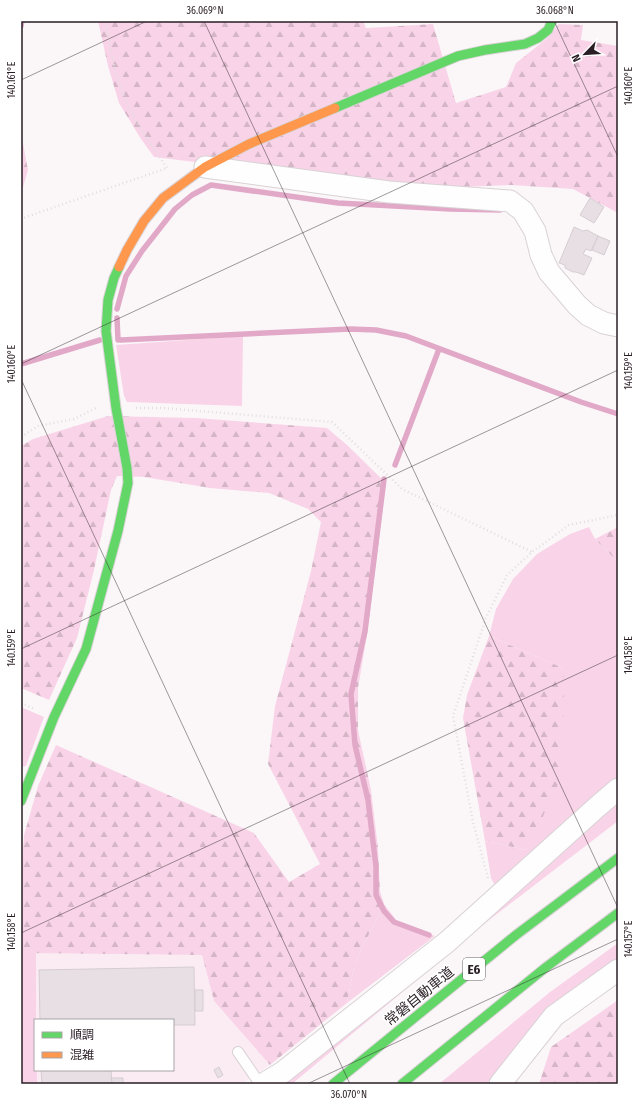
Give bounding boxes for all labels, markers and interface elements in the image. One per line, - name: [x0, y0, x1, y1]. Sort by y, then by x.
- text: 36.069°N: [186, 5, 224, 17]
- text: 36.068°N: [536, 5, 574, 17]
- north arrow: [565, 34, 605, 74]
- text: N: [569, 52, 584, 64]
- text: 140.161°E: [6, 61, 18, 98]
- text: 140.160°E: [623, 66, 635, 105]
- text: 140.160°E: [6, 344, 18, 383]
- text: 140.159°E: [623, 352, 635, 390]
- text: 140.159°E: [6, 629, 18, 667]
- text: 140.158°E: [623, 636, 635, 674]
- text: 140.158°E: [6, 913, 18, 951]
- text: 140.157°E: [623, 920, 635, 957]
- road number: E6: [463, 958, 485, 980]
- street label: 常磐自動車道: [381, 963, 457, 1029]
- legend: [34, 1019, 174, 1071]
- text: 順調: [70, 1028, 94, 1042]
- text: 混雑: [70, 1048, 94, 1062]
- text: 36.070°N: [331, 1089, 367, 1101]

